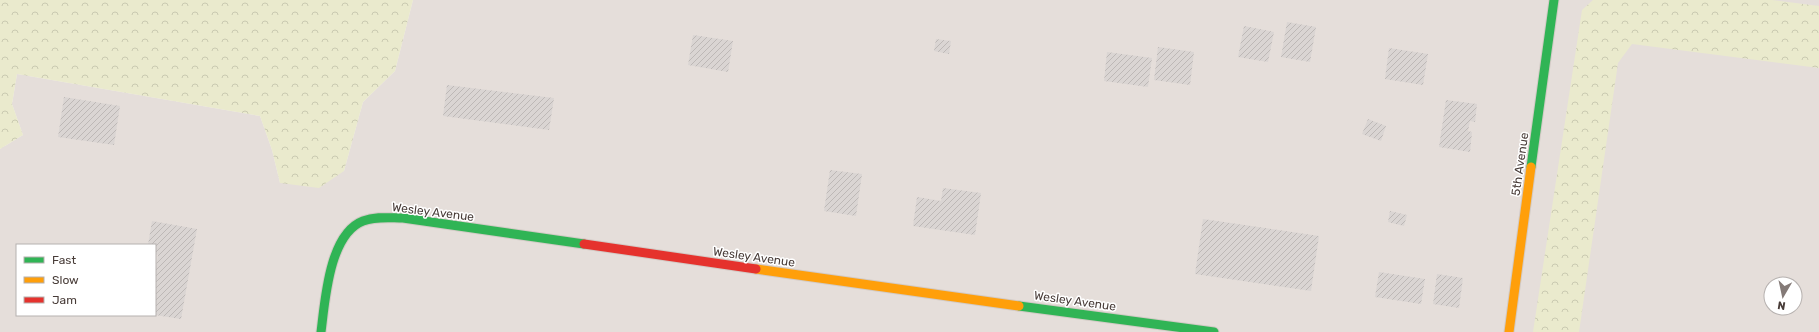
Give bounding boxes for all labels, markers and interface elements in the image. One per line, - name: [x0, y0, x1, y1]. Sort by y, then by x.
- street label: 5th Avenue: [1509, 131, 1531, 197]
- street label: Wesley Avenue: [391, 200, 475, 224]
- legend: [16, 244, 156, 316]
- street label: Wesley Avenue: [712, 244, 796, 270]
- text: Fast: [52, 253, 76, 267]
- text: Slow: [52, 273, 79, 287]
- north arrow: [1763, 276, 1803, 316]
- street label: Wesley Avenue: [1033, 288, 1117, 314]
- text: Jam: [52, 293, 77, 307]
- text: N: [1777, 298, 1786, 312]

